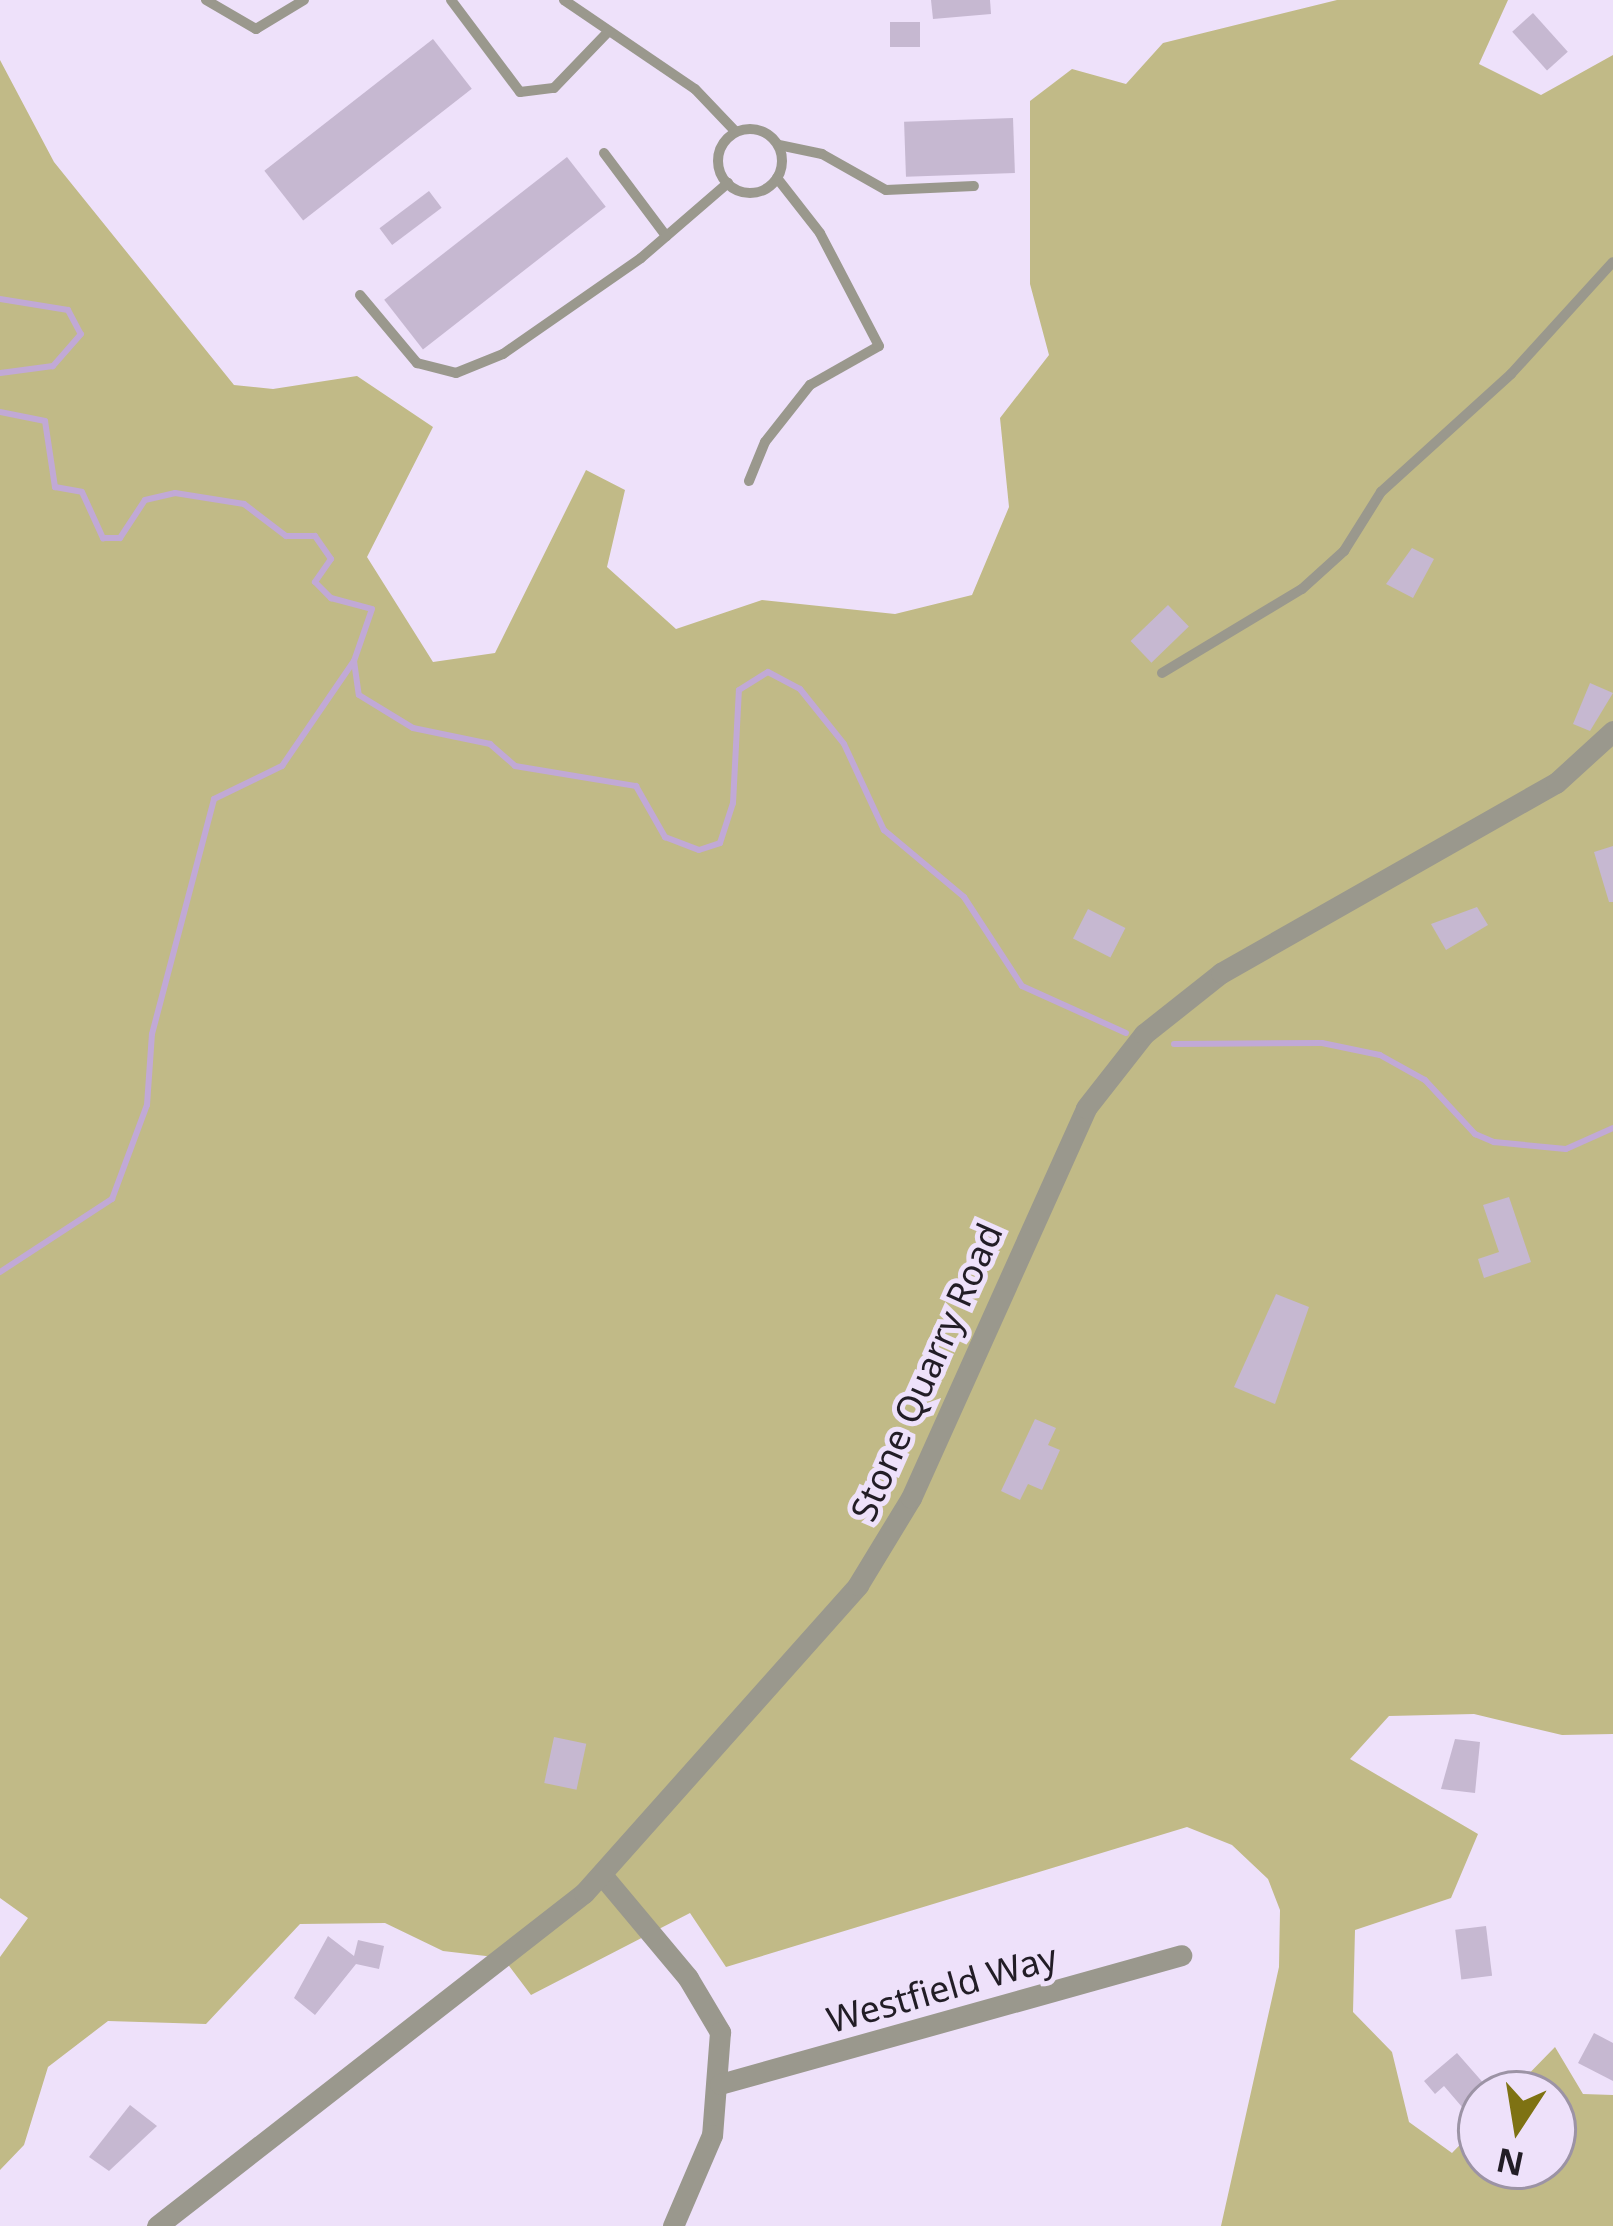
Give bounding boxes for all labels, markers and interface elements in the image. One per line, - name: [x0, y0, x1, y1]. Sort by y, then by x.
- street label: Stone Quarry Road: [841, 1217, 1011, 1527]
- street label: Westfield Way: [822, 1935, 1062, 2041]
- north arrow: [1457, 2070, 1577, 2190]
- text: N: [1492, 2138, 1528, 2188]

